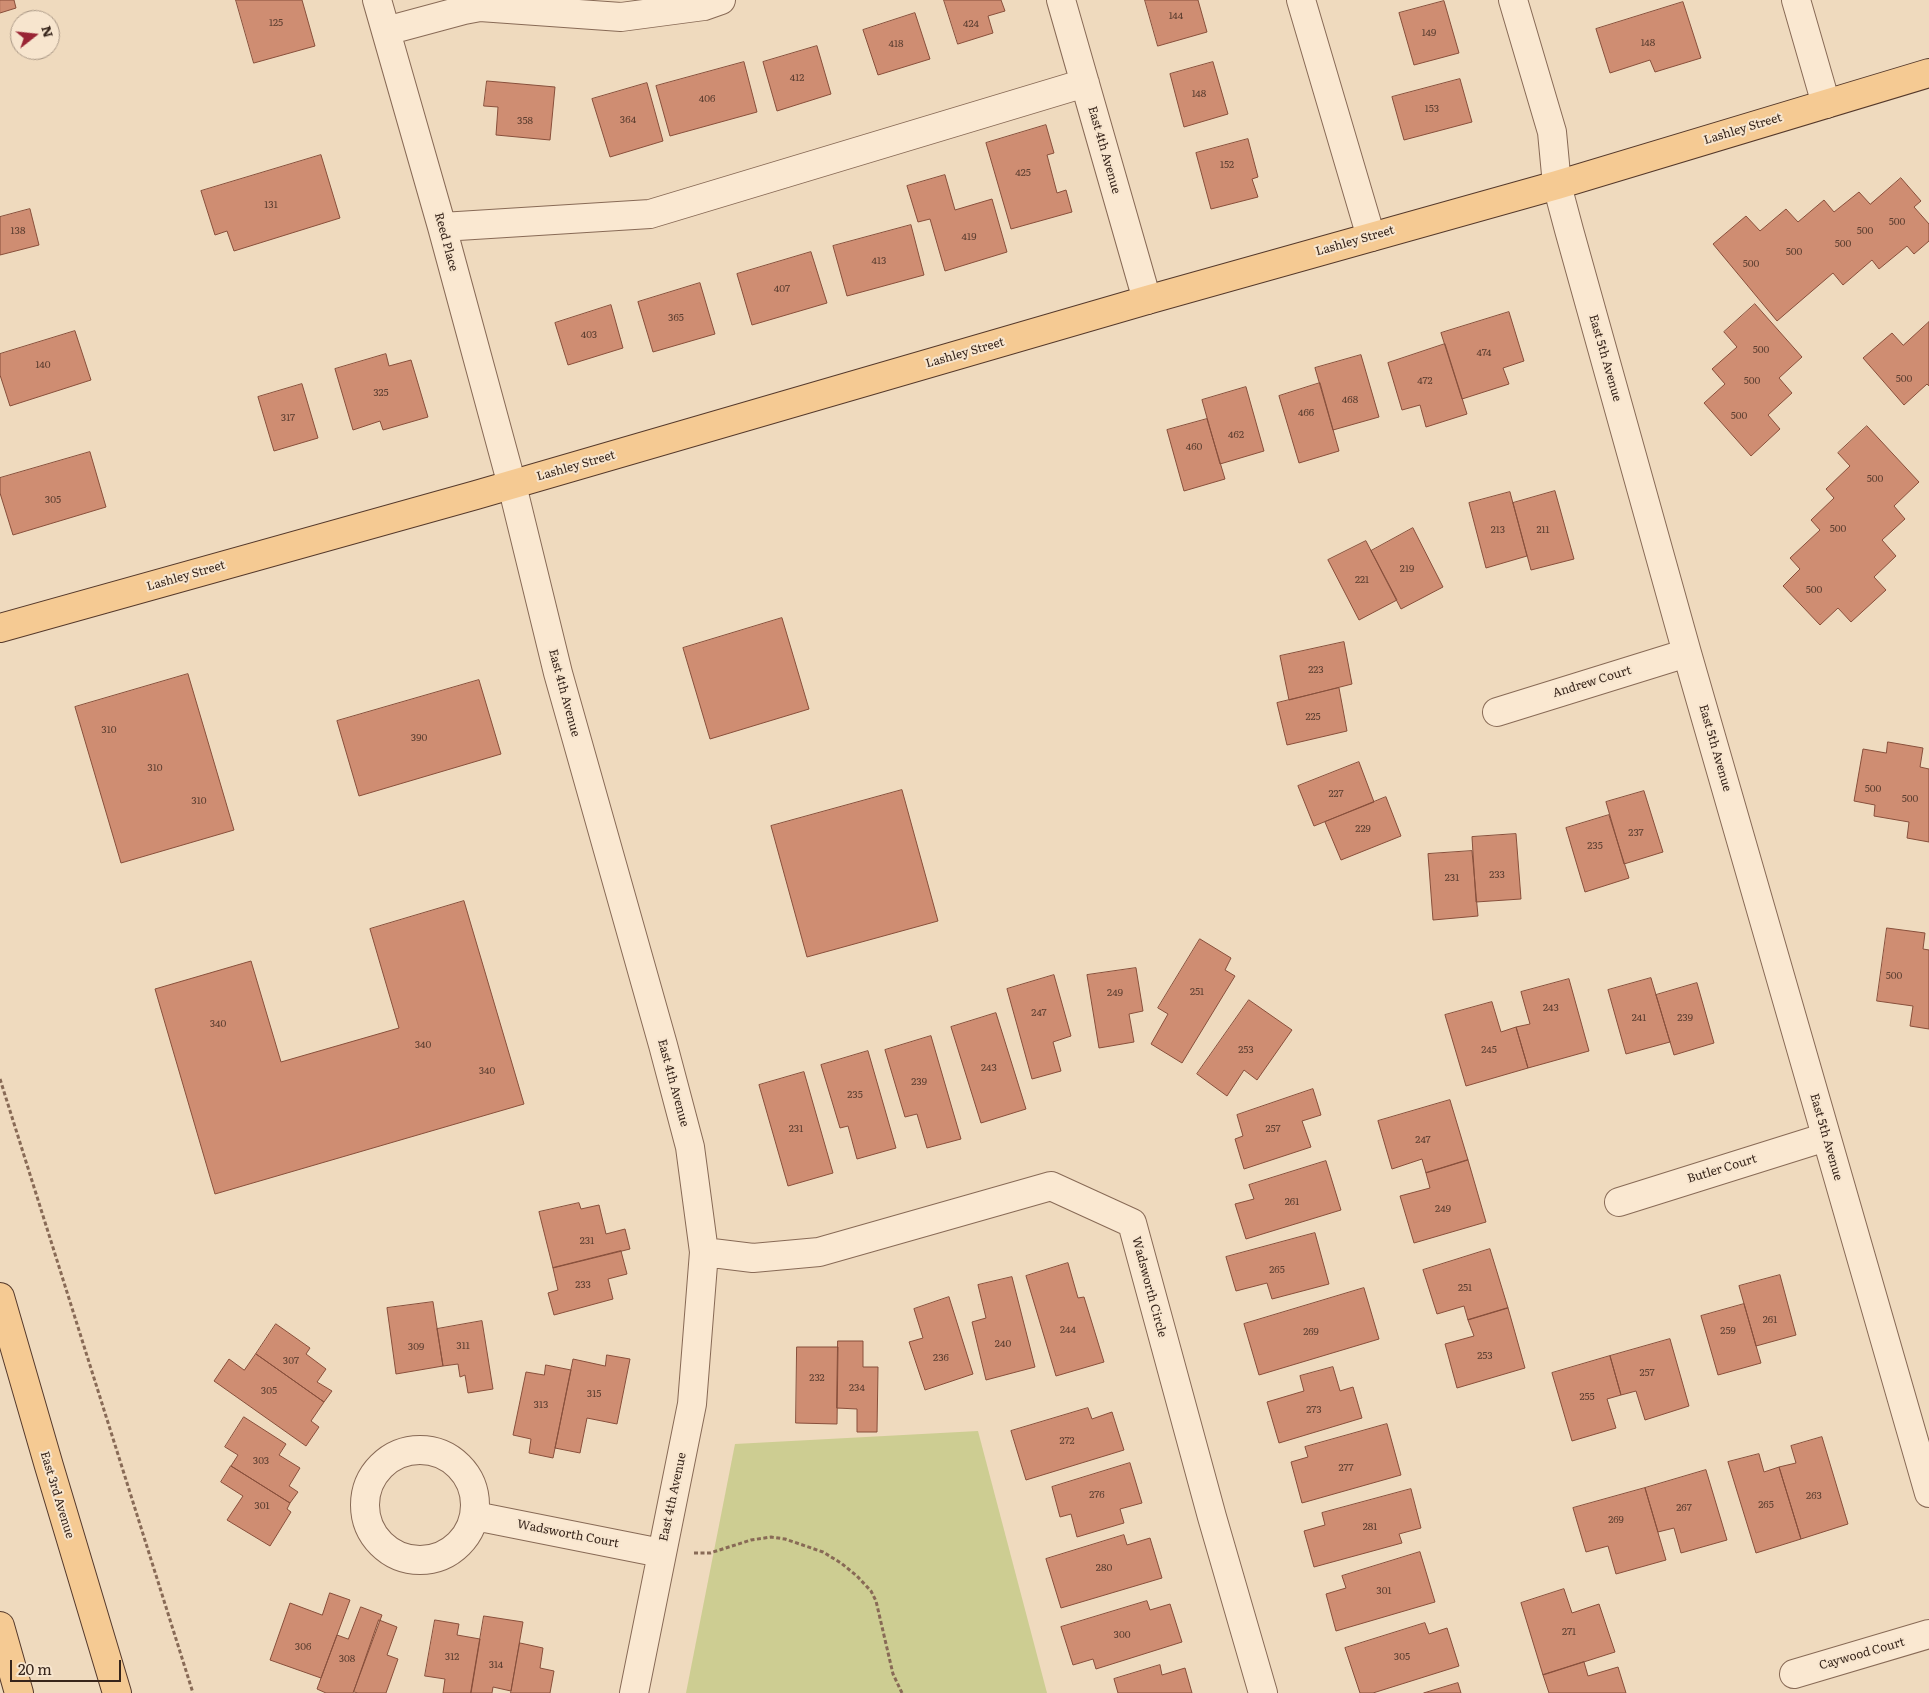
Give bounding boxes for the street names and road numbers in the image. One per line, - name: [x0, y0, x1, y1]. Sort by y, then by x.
- street label: East 4th Avenue: [1085, 105, 1123, 195]
- street label: Lashley Street: [1702, 110, 1784, 148]
- street label: Reed Place: [431, 211, 461, 273]
- street label: Lashley Street: [1314, 223, 1396, 259]
- street label: East 5th Avenue: [1586, 313, 1624, 403]
- street label: Lashley Street: [924, 335, 1006, 371]
- street label: Lashley Street: [535, 448, 617, 484]
- street label: Lashley Street: [145, 558, 227, 594]
- street label: East 4th Avenue: [545, 647, 583, 739]
- street label: Andrew Court: [1551, 663, 1633, 701]
- street label: East 5th Avenue: [1696, 703, 1734, 793]
- street label: East 4th Avenue: [654, 1037, 692, 1129]
- street label: East 5th Avenue: [1807, 1092, 1845, 1182]
- street label: Butler Court: [1686, 1152, 1758, 1186]
- street label: Wadsworth Circle: [1129, 1235, 1169, 1339]
- street label: East 3rd Avenue: [37, 1450, 77, 1540]
- street label: East 4th Avenue: [657, 1451, 689, 1543]
- street label: Wadsworth Court: [516, 1517, 620, 1551]
- street label: Caywood Court: [1818, 1635, 1906, 1673]

